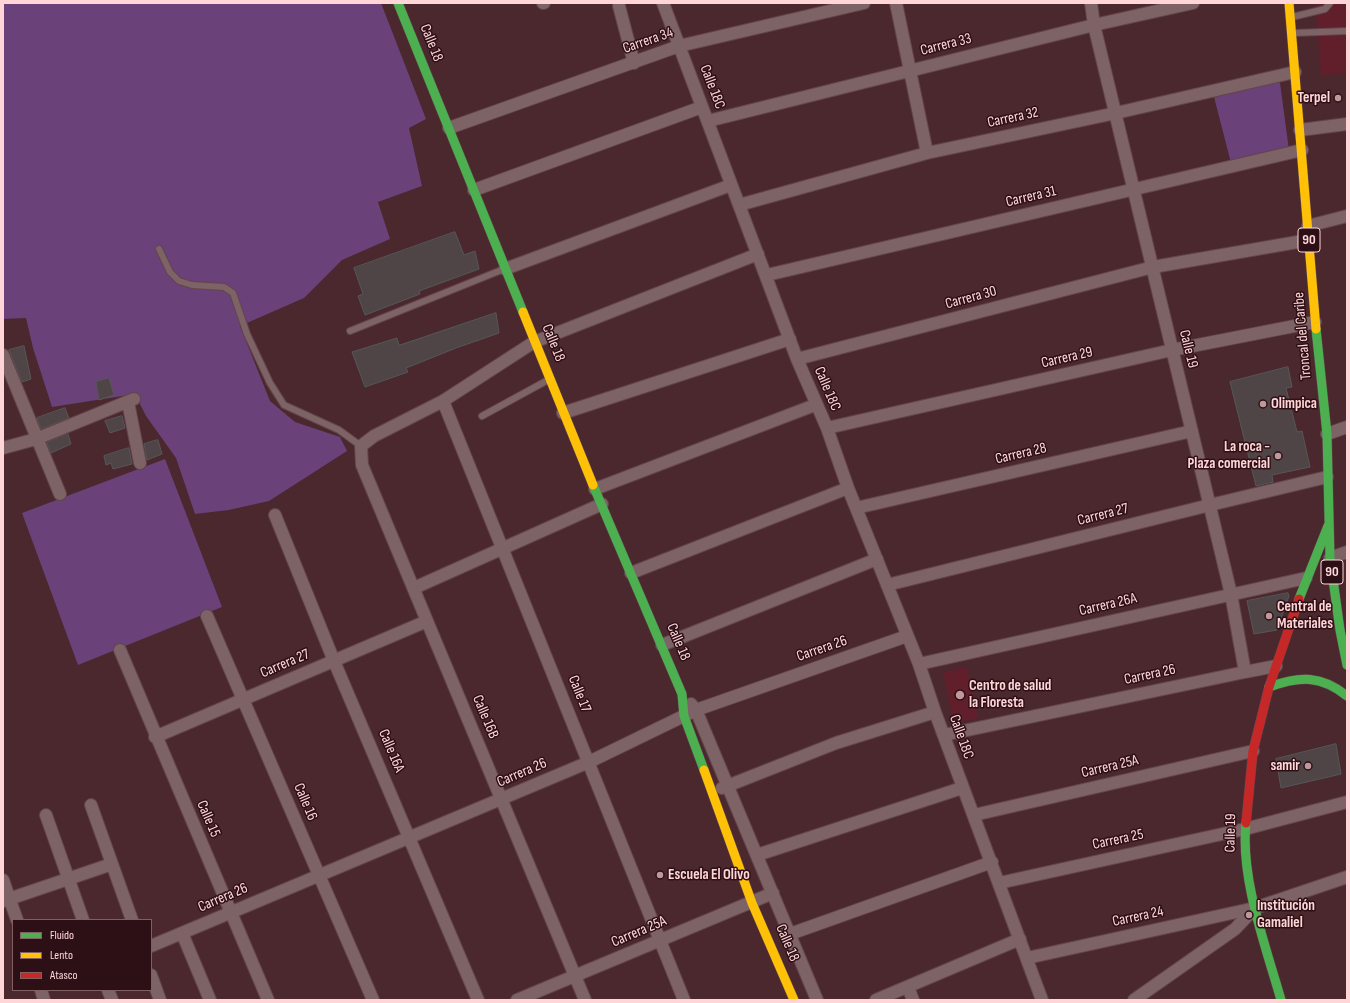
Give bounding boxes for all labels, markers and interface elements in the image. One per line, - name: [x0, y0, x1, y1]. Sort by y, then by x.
- street label: Calle 18: [415, 22, 447, 64]
- street label: Carrera 34: [620, 24, 676, 58]
- street label: Carrera 33: [919, 30, 973, 60]
- street label: Calle 18C: [695, 62, 729, 112]
- place label: Terpel: [1297, 89, 1330, 107]
- marker: Terpel: [1333, 93, 1343, 103]
- street label: Carrera 32: [986, 104, 1040, 132]
- street label: Carrera 31: [1004, 182, 1058, 212]
- road number: 90: [1298, 228, 1320, 252]
- street label: Carrera 30: [943, 283, 999, 313]
- street label: Troncal del Caribe: [1290, 291, 1316, 381]
- street label: Calle 18: [537, 322, 569, 364]
- street label: Calle 19: [1175, 328, 1201, 370]
- street label: Carrera 29: [1040, 343, 1094, 373]
- street label: Calle 18C: [810, 364, 844, 414]
- place label: Olimpica: [1271, 395, 1317, 413]
- marker: Olimpica: [1258, 399, 1268, 409]
- place label: La roca - Plaza comercial: [1188, 438, 1270, 473]
- street label: Carrera 28: [994, 439, 1048, 469]
- marker: La roca - Plaza comercial: [1273, 451, 1283, 461]
- street label: Carrera 27: [1076, 500, 1130, 530]
- road number: 90: [1321, 560, 1343, 584]
- street label: Carrera 26A: [1077, 590, 1139, 620]
- place label: Central de Materiales: [1277, 598, 1333, 633]
- marker: Central de Materiales: [1264, 611, 1274, 621]
- street label: Calle 18: [662, 621, 694, 663]
- street label: Carrera 26: [794, 632, 850, 666]
- street label: Carrera 27: [258, 646, 312, 682]
- street label: Carrera 26: [1123, 661, 1177, 689]
- street label: Calle 17: [564, 673, 594, 715]
- place label: Centro de salud la Floresta: [969, 677, 1051, 712]
- marker: Centro de salud la Floresta: [954, 689, 966, 701]
- street label: Calle 16B: [468, 693, 502, 741]
- street label: Calle 18C: [945, 712, 977, 762]
- street label: Calle 16A: [374, 727, 408, 775]
- street label: Carrera 25A: [1080, 752, 1140, 782]
- street label: Carrera 26: [494, 755, 550, 791]
- place label: samir: [1270, 757, 1300, 775]
- marker: samir: [1303, 761, 1313, 771]
- street label: Calle 16: [289, 781, 321, 823]
- street label: Calle 15: [192, 798, 224, 840]
- street label: Calle 19: [1222, 814, 1240, 852]
- street label: Carrera 25: [1091, 826, 1145, 854]
- place label: Escuela El Olivo: [668, 866, 750, 884]
- marker: Escuela El Olivo: [655, 870, 665, 880]
- street label: Carrera 26: [195, 880, 251, 916]
- place label: Institución Gamaliel: [1257, 897, 1315, 932]
- street label: Carrera 24: [1111, 903, 1165, 931]
- marker: Institución Gamaliel: [1244, 910, 1254, 920]
- street label: Carrera 25A: [609, 912, 669, 952]
- legend: [12, 919, 152, 991]
- street label: Calle 18: [771, 922, 803, 964]
- text: Fluido: [50, 928, 74, 943]
- text: Lento: [50, 948, 73, 963]
- text: Atasco: [50, 968, 77, 983]

